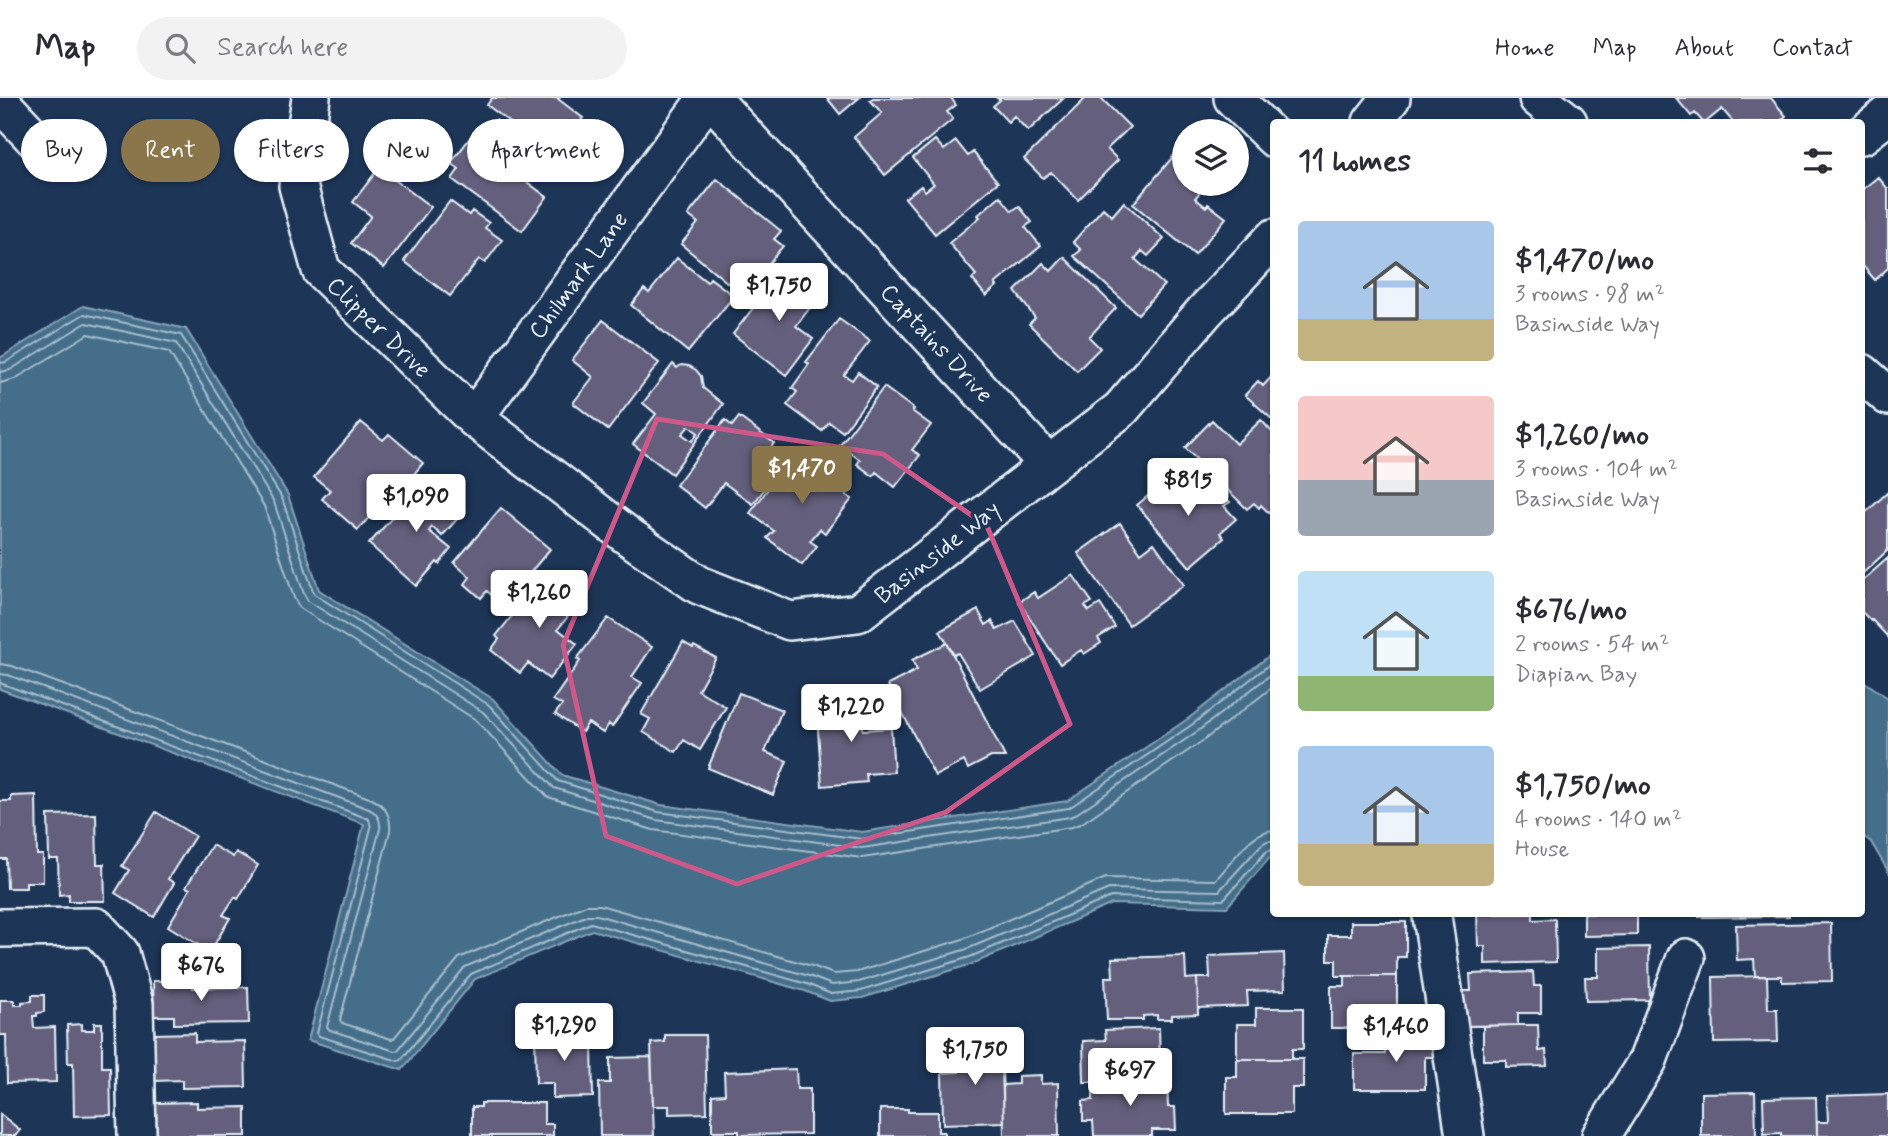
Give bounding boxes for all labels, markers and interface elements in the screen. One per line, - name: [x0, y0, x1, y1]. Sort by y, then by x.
- search box: [137, 17, 627, 80]
- text: Map: [35, 26, 95, 70]
- icon: search: [161, 29, 199, 67]
- text: Search here: [217, 31, 348, 65]
- text: Home: [1495, 33, 1555, 64]
- text: Map: [1593, 33, 1637, 64]
- text: About: [1675, 33, 1734, 64]
- text: Contact: [1772, 33, 1853, 64]
- chip: Buy: [21, 119, 107, 182]
- chip: Rent: [121, 119, 220, 182]
- chip: Filters: [234, 119, 349, 182]
- chip: New: [363, 119, 453, 182]
- chip: Apartment: [467, 119, 624, 182]
- map controls: [1172, 119, 1249, 196]
- button: layers: [1172, 119, 1249, 196]
- text: 11 homes: [1298, 142, 1411, 181]
- icon: filters: [1799, 142, 1837, 180]
- street label: Chilmark Lane: [522, 206, 636, 346]
- text: $1,470/mo: [1515, 241, 1654, 280]
- icon: home: [1354, 249, 1438, 333]
- pin: $1,750: [722, 264, 836, 323]
- street label: Clipper Drive: [319, 271, 437, 386]
- text: $1,750: [746, 271, 812, 301]
- street label: Captains Drive: [873, 278, 999, 410]
- text: 3 rooms · 98 m²: [1515, 280, 1665, 310]
- text: Basinside Way: [1515, 310, 1660, 340]
- text: $1,260/mo: [1515, 416, 1649, 455]
- icon: home: [1354, 424, 1438, 508]
- pin: $1,470: [745, 446, 859, 506]
- text: $1,470: [768, 454, 836, 484]
- text: 3 rooms · 104 m²: [1515, 455, 1678, 485]
- pin: $815: [1147, 458, 1229, 518]
- text: $815: [1163, 466, 1213, 496]
- pin: $1,090: [359, 474, 473, 534]
- text: $1,090: [383, 482, 449, 512]
- text: Basinside Way: [1515, 485, 1660, 515]
- street label: Basinside Way: [869, 494, 1007, 612]
- pin: $1,260: [482, 570, 596, 630]
- text: $1,260: [507, 578, 571, 608]
- text: $676/mo: [1515, 591, 1627, 630]
- icon: home: [1354, 599, 1438, 683]
- text: 2 rooms · 54 m²: [1515, 630, 1669, 660]
- text: Diapian Bay: [1515, 660, 1637, 690]
- pin: $1,220: [794, 684, 908, 744]
- text: $1,220: [817, 692, 885, 722]
- text: $1,750/mo: [1515, 766, 1651, 805]
- icon: home: [1354, 774, 1438, 858]
- text: 4 rooms · 140 m²: [1515, 805, 1682, 835]
- text: House: [1515, 835, 1569, 865]
- pin: $676: [160, 944, 242, 1003]
- text: $676: [177, 951, 225, 981]
- pin: $1,290: [507, 1004, 621, 1063]
- pin: $1,460: [1339, 1004, 1453, 1064]
- text: $1,290: [531, 1011, 597, 1041]
- text: $1,460: [1363, 1012, 1429, 1042]
- pin: $1,750: [918, 1028, 1032, 1087]
- text: $1,750: [942, 1035, 1008, 1065]
- pin: $697: [1089, 1048, 1171, 1108]
- text: $697: [1104, 1056, 1156, 1086]

